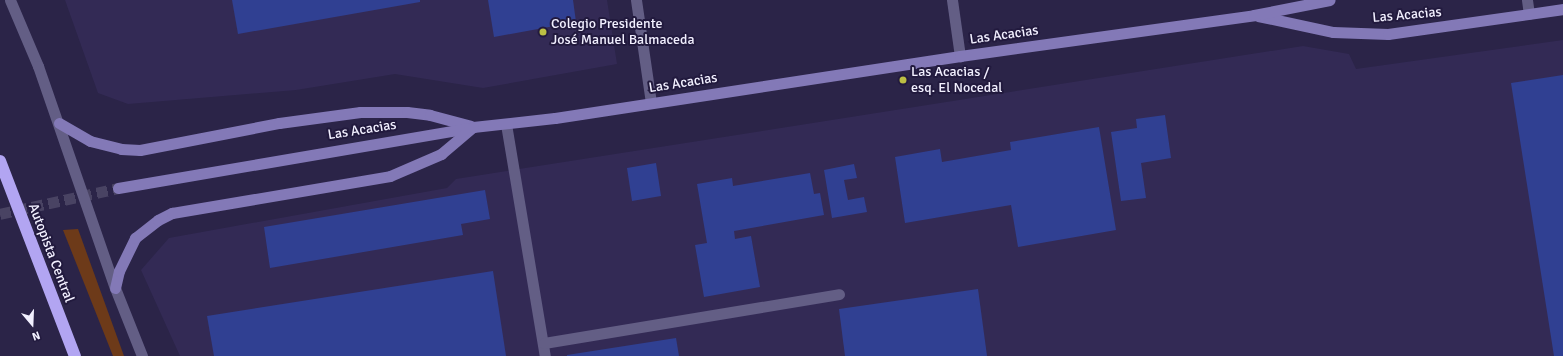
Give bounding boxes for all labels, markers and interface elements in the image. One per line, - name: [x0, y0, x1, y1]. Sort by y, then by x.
- street label: Las Acacias: [1372, 4, 1442, 26]
- place label: Colegio Presidente José Manuel Balmaceda: [551, 16, 695, 48]
- street label: Las Acacias: [969, 22, 1039, 48]
- marker: Colegio Presidente José Manuel Balmaceda: [538, 27, 548, 37]
- place label: Las Acacias / esq. El Nocedal: [911, 64, 1002, 96]
- street label: Las Acacias: [647, 69, 719, 97]
- marker: Las Acacias / esq. El Nocedal: [898, 75, 908, 85]
- street label: Las Acacias: [326, 116, 398, 144]
- street label: Autopista Central: [24, 201, 78, 305]
- north arrow: [12, 304, 52, 344]
- text: N: [30, 328, 42, 343]

